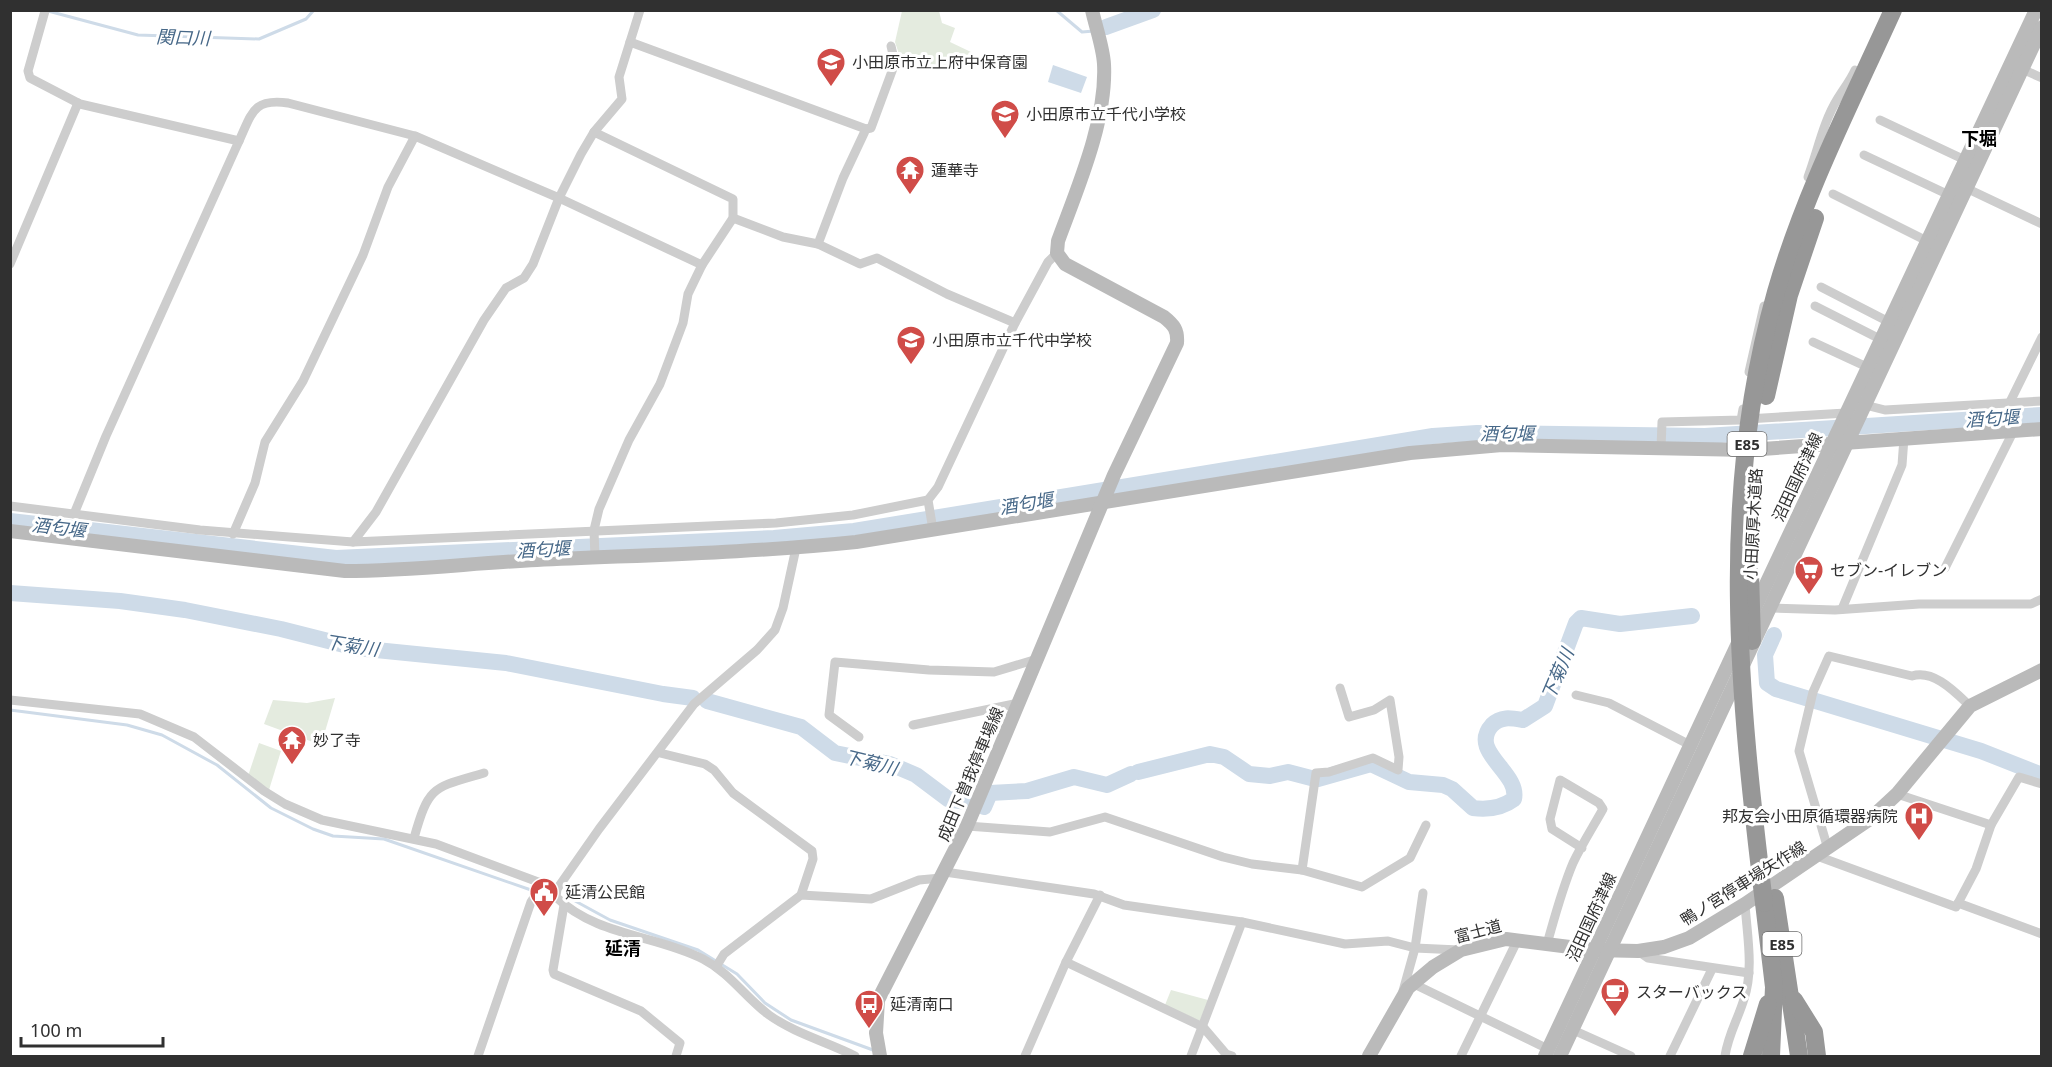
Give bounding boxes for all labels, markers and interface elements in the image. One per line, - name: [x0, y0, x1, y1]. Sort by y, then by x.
- water label: 関口川: [156, 24, 212, 50]
- school or university icon: 小田原市立上府中保育園: [815, 46, 847, 88]
- place label: 小田原市立上府中保育園: [852, 51, 1028, 73]
- school or university icon: 小田原市立千代小学校: [989, 98, 1021, 140]
- place label: 小田原市立千代小学校: [1026, 103, 1186, 125]
- district label: 下堀: [1961, 126, 1997, 150]
- temple icon: 蓮華寺: [894, 154, 926, 196]
- place label: 蓮華寺: [931, 159, 979, 181]
- school or university icon: 小田原市立千代中学校: [895, 324, 927, 366]
- place label: 小田原市立千代中学校: [932, 329, 1092, 351]
- water label: 酒匂堰: [1964, 404, 2023, 432]
- water label: 酒匂堰: [1480, 421, 1537, 445]
- street label: 沼田国府津線: [1767, 429, 1827, 525]
- road number: E85: [1728, 432, 1766, 456]
- street label: 小田原厚木道路: [1739, 467, 1767, 581]
- water label: 酒匂堰: [997, 486, 1058, 519]
- water label: 酒匂堰: [31, 512, 90, 543]
- water label: 酒匂堰: [515, 535, 574, 562]
- supermarket icon: セブン-イレブン: [1793, 554, 1825, 596]
- place label: セブン-イレブン: [1830, 559, 1947, 581]
- water label: 下菊川: [323, 629, 383, 661]
- water label: 下菊川: [1535, 643, 1579, 704]
- street label: 成田下曽我停車場線: [932, 703, 1008, 845]
- temple icon: 妙了寺: [276, 724, 308, 766]
- place label: 妙了寺: [313, 729, 361, 751]
- water label: 下菊川: [842, 744, 902, 781]
- hospital icon: 邦友会小田原循環器病院: [1903, 800, 1935, 842]
- place label: 邦友会小田原循環器病院: [1722, 805, 1898, 827]
- street label: 鴨ノ宮停車場矢作線: [1676, 836, 1810, 930]
- street label: 沼田国府津線: [1561, 869, 1621, 965]
- public building icon: 延清公民館: [528, 876, 560, 918]
- place label: 延清公民館: [565, 881, 645, 903]
- street label: 富士道: [1452, 914, 1504, 948]
- road number: E85: [1762, 932, 1802, 956]
- district label: 延清: [605, 936, 641, 960]
- cafe icon: スターバックス: [1599, 976, 1631, 1018]
- place label: スターバックス: [1636, 981, 1747, 1003]
- bus stop icon: 延清南口: [853, 988, 885, 1030]
- place label: 延清南口: [890, 993, 954, 1015]
- scale bar: [21, 1010, 164, 1048]
- text: 100 m: [30, 1018, 82, 1042]

